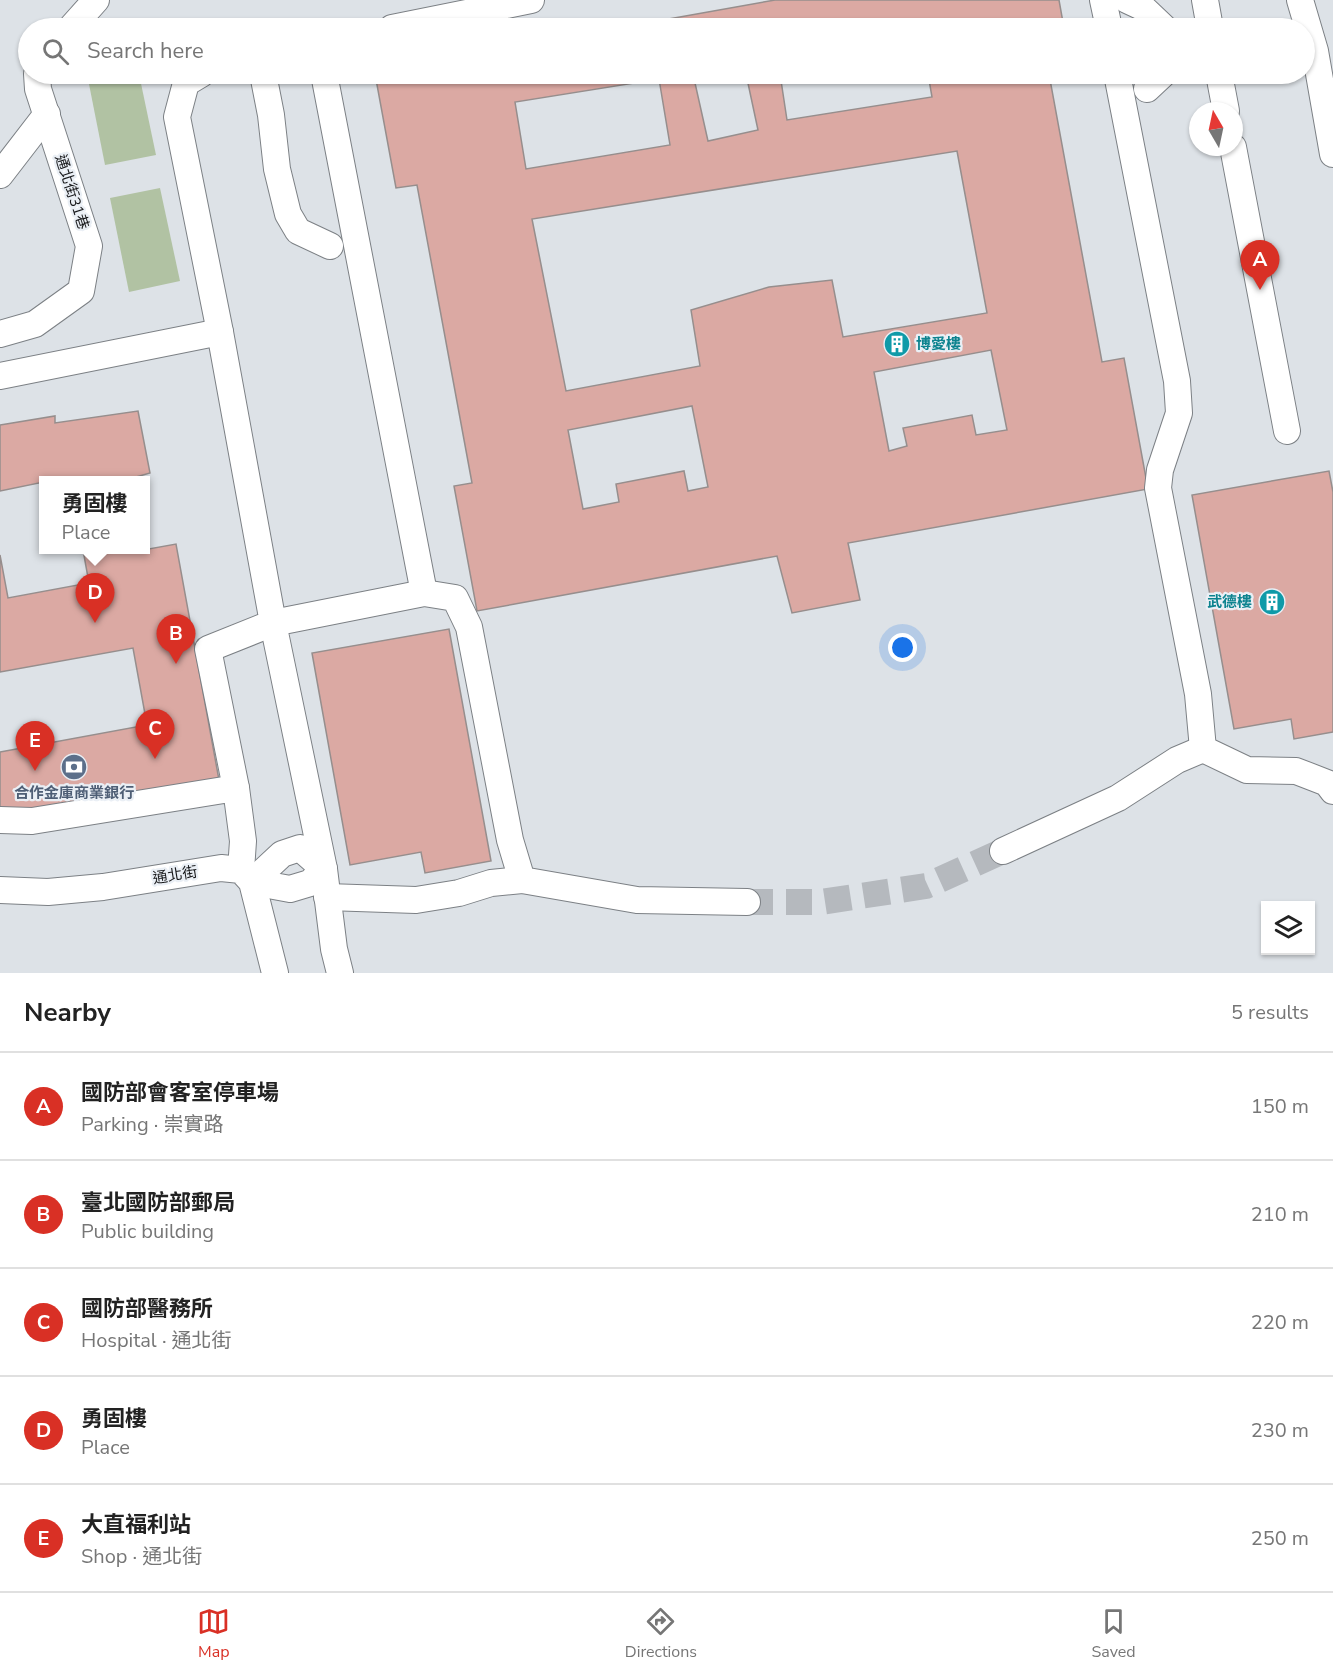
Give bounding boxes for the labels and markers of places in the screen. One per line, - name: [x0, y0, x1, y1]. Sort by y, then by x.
- pin: A: [1240, 240, 1280, 290]
- building icon: 博愛樓: [882, 329, 912, 359]
- place label: 博愛樓: [916, 334, 961, 354]
- pin: D: [76, 574, 115, 623]
- building icon: 武德樓: [1257, 587, 1287, 617]
- place label: 武德樓: [1207, 592, 1252, 612]
- pin: B: [156, 614, 195, 664]
- pin: C: [136, 710, 174, 759]
- pin: E: [15, 722, 54, 771]
- bank icon: 合作金庫商業銀行: [59, 752, 89, 782]
- place label: 合作金庫商業銀行: [14, 783, 134, 803]

